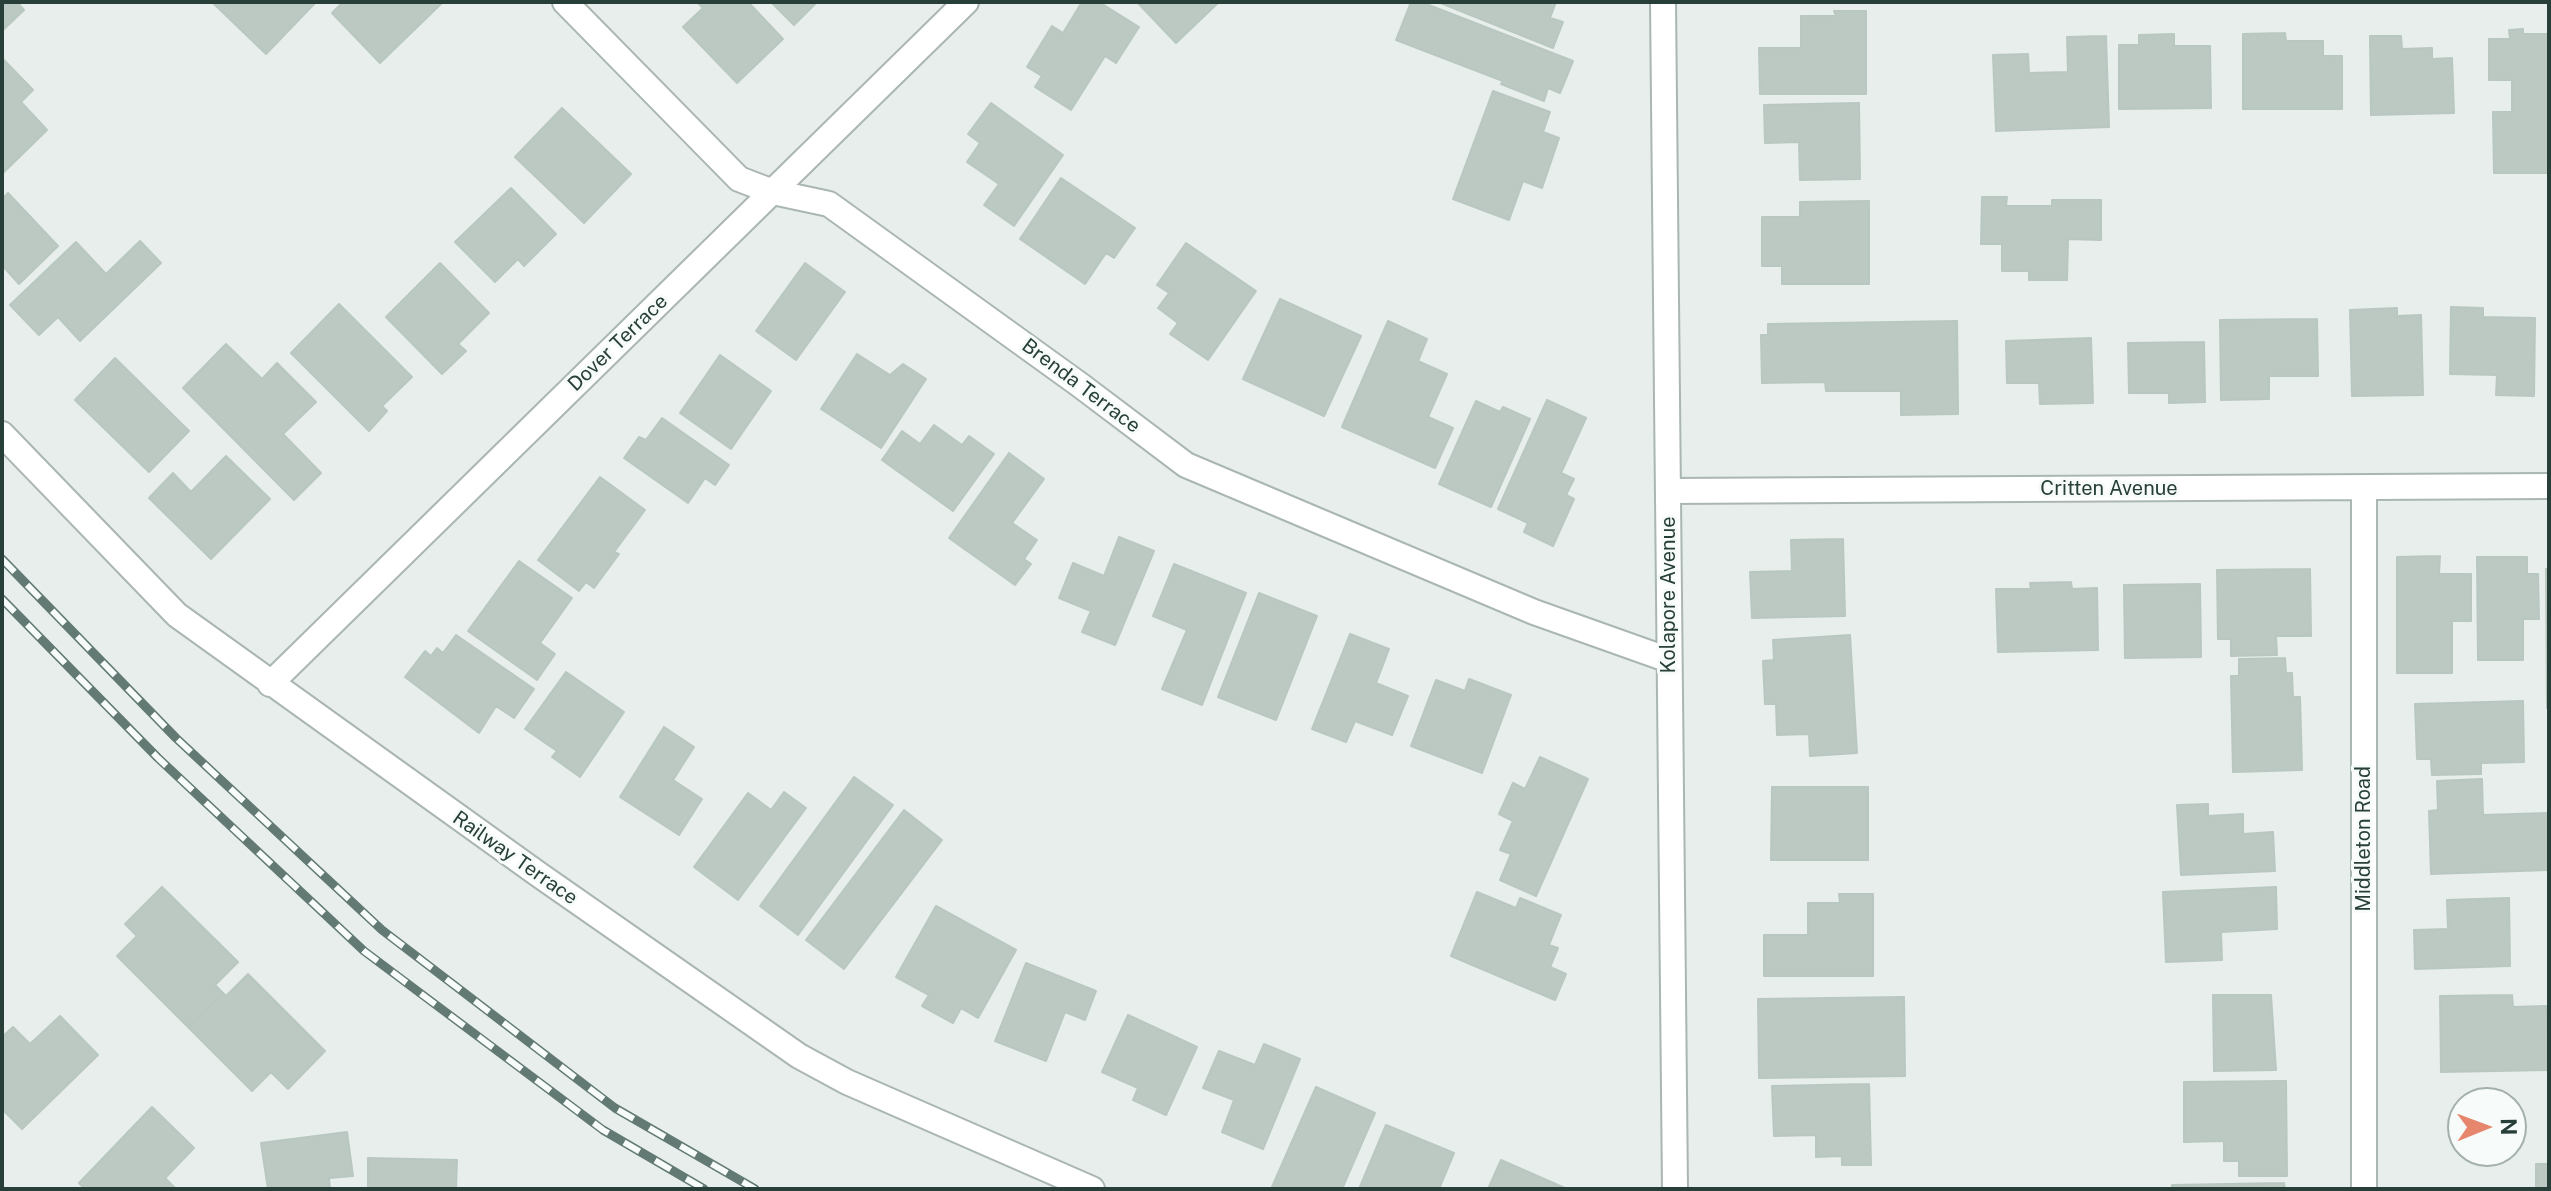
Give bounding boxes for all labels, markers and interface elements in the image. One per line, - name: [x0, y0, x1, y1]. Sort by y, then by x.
- street label: Dover Terrace: [563, 290, 673, 396]
- street label: Brenda Terrace: [1017, 334, 1145, 438]
- street label: Critten Avenue: [2040, 477, 2178, 501]
- street label: Kolapore Avenue: [1657, 516, 1681, 674]
- street label: Middleton Road: [2352, 766, 2376, 912]
- street label: Railway Terrace: [448, 806, 582, 910]
- north arrow: [2447, 1087, 2527, 1167]
- text: N: [2496, 1118, 2522, 1135]

